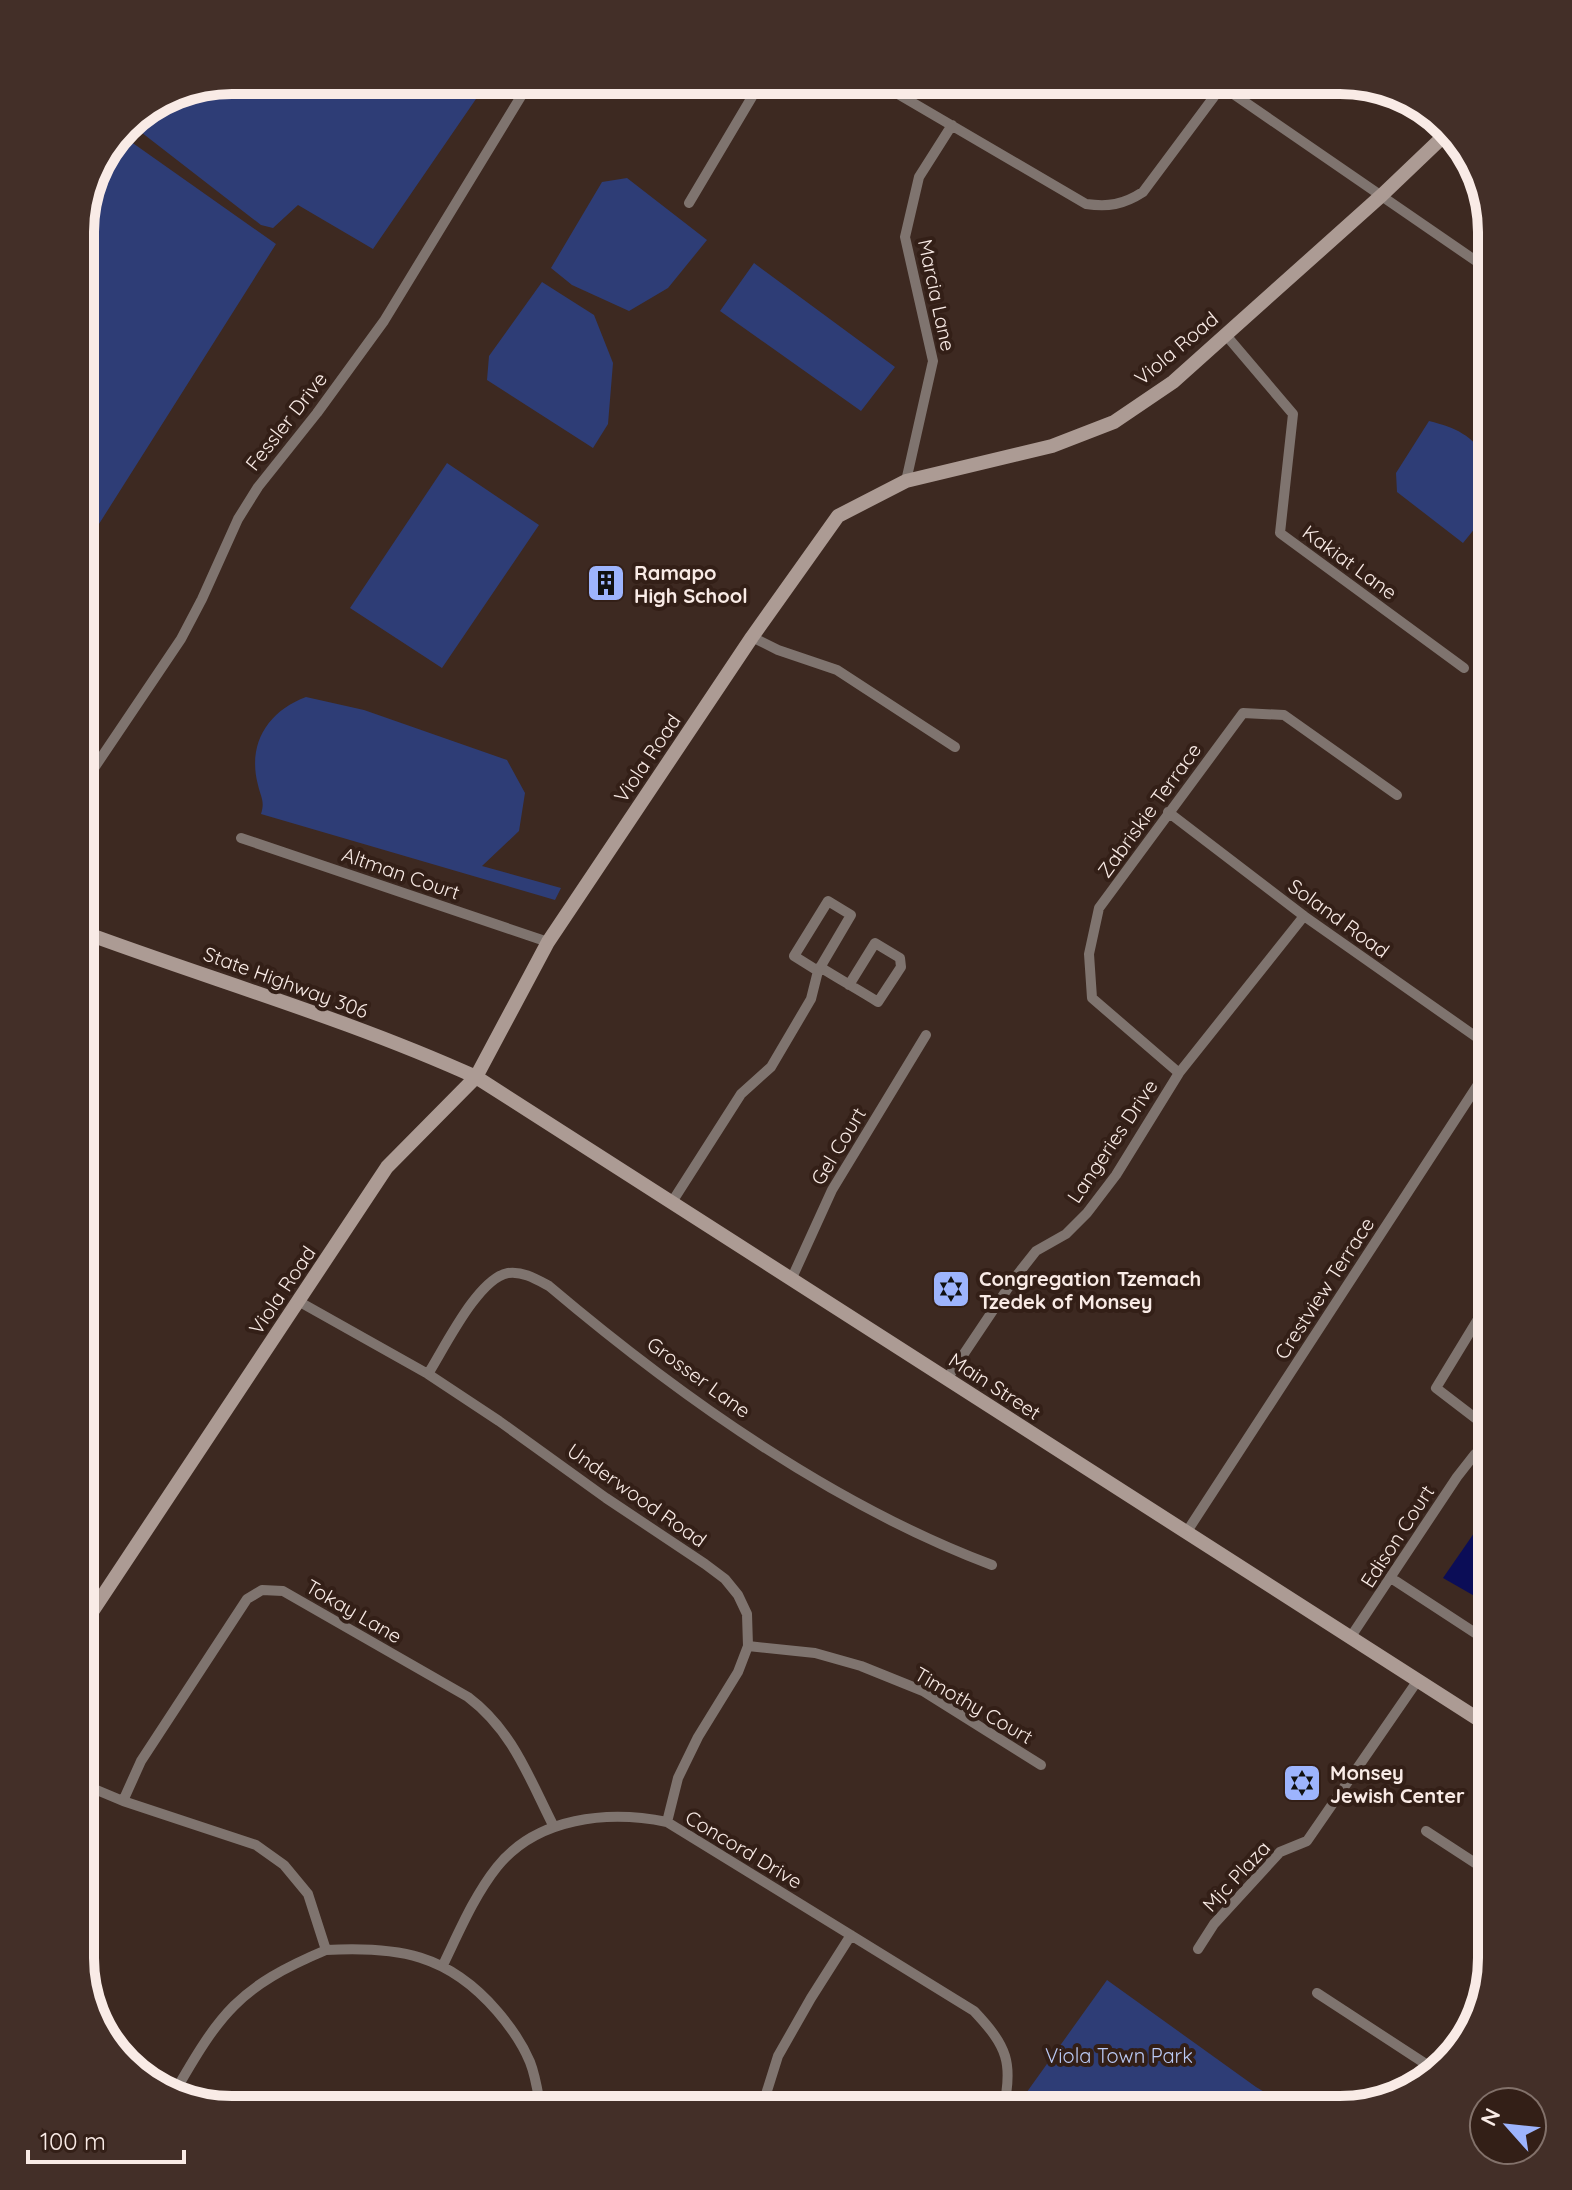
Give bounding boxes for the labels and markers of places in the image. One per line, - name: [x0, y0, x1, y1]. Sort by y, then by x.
- place label: Ramapo High School: [634, 560, 748, 608]
- building icon: Ramapo High School: [585, 562, 627, 604]
- place label: Congregation Tzemach Tzedek of Monsey: [979, 1266, 1201, 1314]
- synagogue icon: Congregation Tzemach Tzedek of Monsey: [930, 1268, 972, 1310]
- place label: Monsey Jewish Center: [1330, 1760, 1465, 1808]
- synagogue icon: Monsey Jewish Center: [1281, 1762, 1323, 1804]

